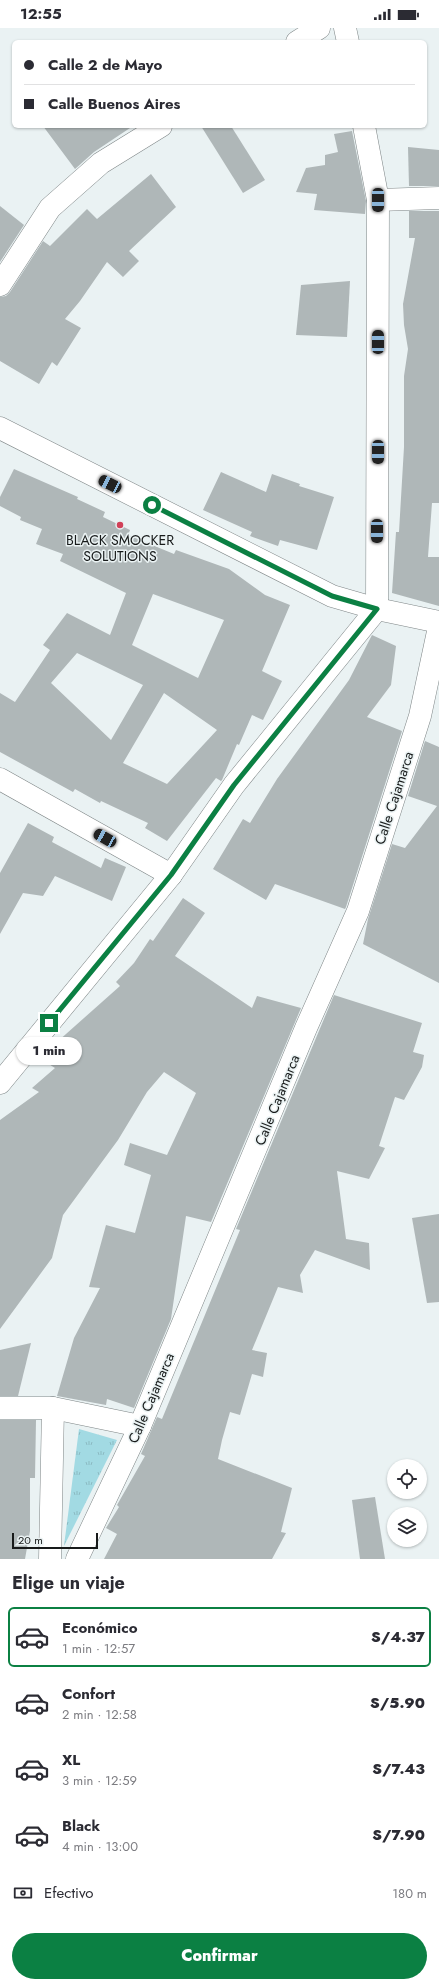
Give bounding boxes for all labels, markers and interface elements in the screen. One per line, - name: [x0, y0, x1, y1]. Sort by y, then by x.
- text: 12:55: [20, 3, 62, 25]
- text: Calle 2 de Mayo: [48, 54, 162, 76]
- text: Calle Buenos Aires: [48, 93, 180, 115]
- car: [372, 188, 384, 212]
- car: [372, 330, 384, 354]
- car: [372, 440, 384, 464]
- car: [97, 473, 123, 495]
- route start: [143, 496, 161, 514]
- car: [371, 519, 383, 543]
- marker: BLACK SMOCKER SOLUTIONS: [115, 520, 125, 530]
- place label: BLACK SMOCKER SOLUTIONS: [66, 530, 174, 566]
- street label: Calle Cajamarca: [370, 749, 418, 847]
- car: [92, 827, 118, 849]
- route end: [40, 1014, 58, 1032]
- callout: 1 min: [16, 1037, 82, 1065]
- text: 1 min: [33, 1041, 65, 1060]
- street label: Calle Cajamarca: [250, 1052, 304, 1148]
- street label: Calle Cajamarca: [123, 1350, 179, 1446]
- map controls: [387, 1459, 427, 1547]
- button: locate: [387, 1459, 427, 1499]
- button: layers: [387, 1507, 427, 1547]
- scale bar: [12, 1531, 98, 1550]
- text: 20 m: [18, 1532, 43, 1548]
- text: Elige un viaje: [12, 1570, 125, 1596]
- text: Económico: [62, 1617, 137, 1639]
- icon: car: [14, 1619, 50, 1655]
- text: S/4.37: [371, 1626, 425, 1648]
- text: 1 min · 12:57: [62, 1639, 135, 1658]
- text: Confort: [62, 1683, 115, 1705]
- icon: car: [14, 1685, 50, 1721]
- text: S/5.90: [370, 1692, 425, 1714]
- text: 2 min · 12:58: [62, 1705, 137, 1724]
- text: XL: [62, 1749, 80, 1771]
- icon: car: [14, 1751, 50, 1787]
- text: S/7.43: [372, 1758, 425, 1780]
- text: 3 min · 12:59: [62, 1771, 137, 1790]
- text: Black: [62, 1815, 100, 1837]
- icon: car: [14, 1817, 50, 1853]
- text: S/7.90: [372, 1824, 425, 1846]
- text: 4 min · 13:00: [62, 1837, 138, 1856]
- icon: cash: [12, 1882, 34, 1904]
- text: Efectivo: [44, 1882, 94, 1904]
- text: 180 m: [392, 1884, 427, 1903]
- button: Confirmar: [12, 1933, 427, 1979]

